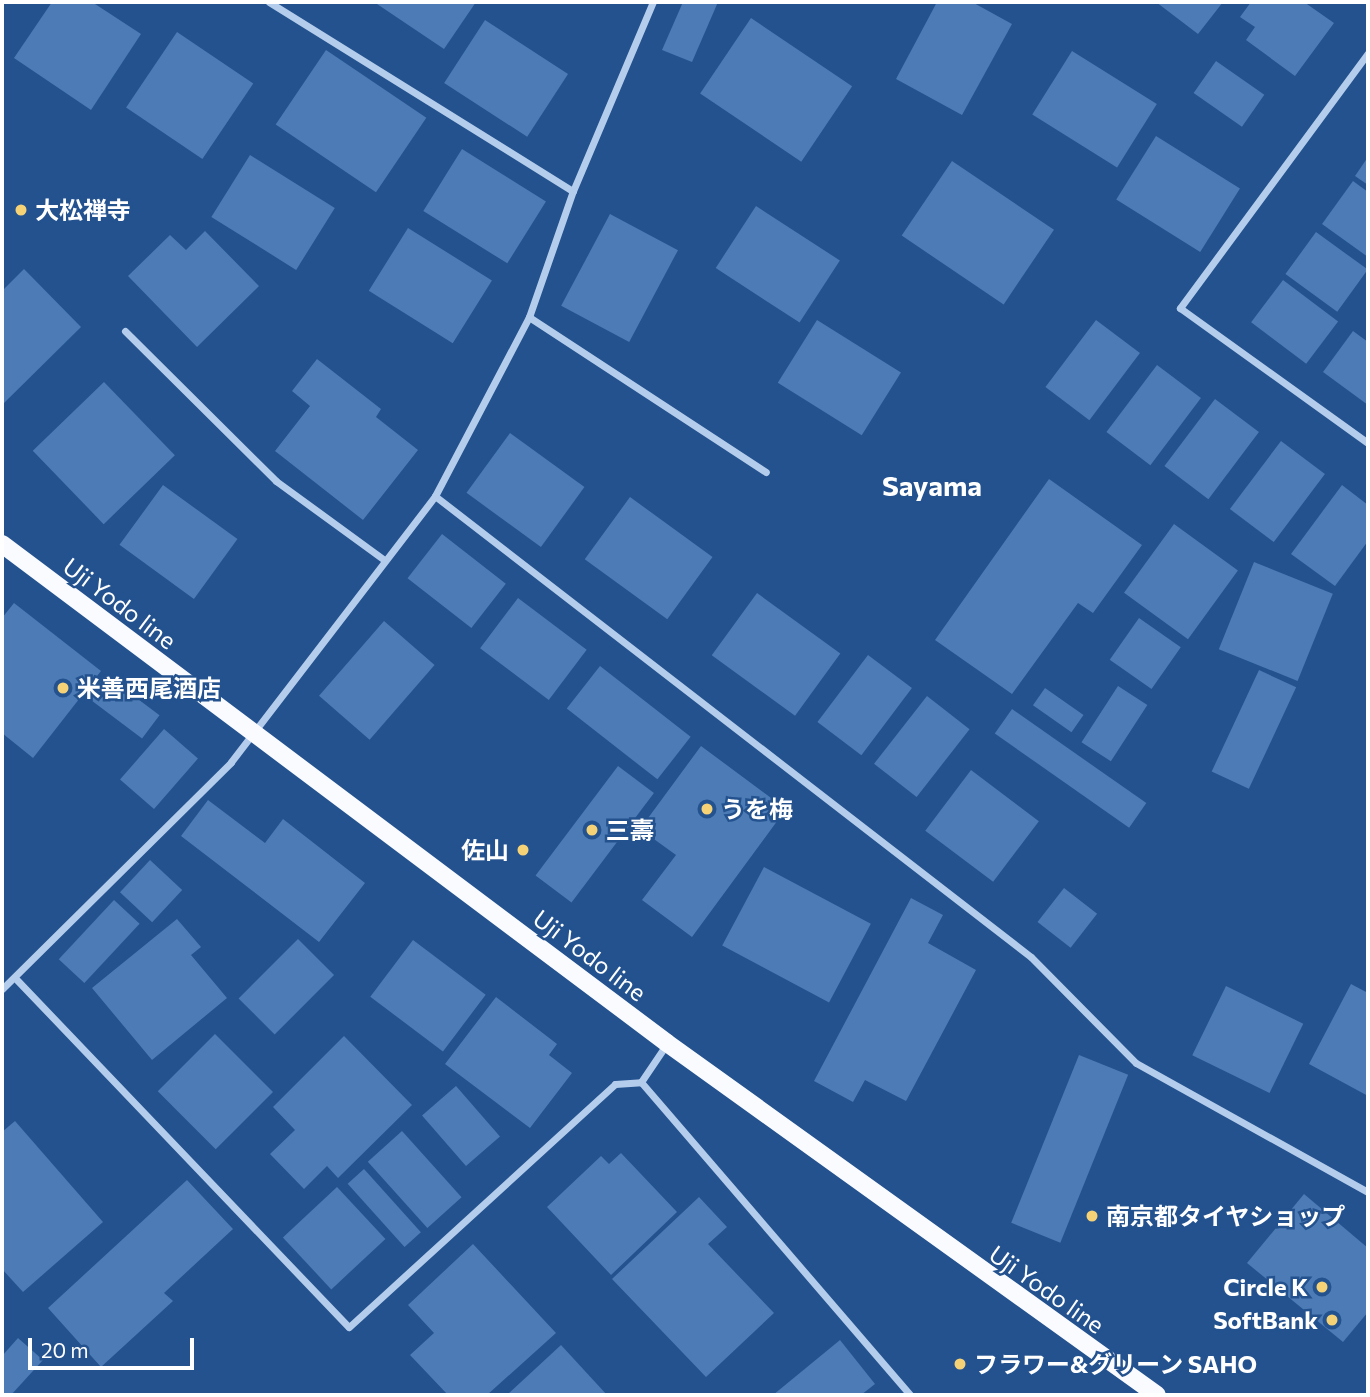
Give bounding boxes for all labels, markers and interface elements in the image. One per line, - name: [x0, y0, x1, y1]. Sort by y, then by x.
- place label: 大松禅寺: [35, 196, 131, 224]
- marker: 大松禅寺: [13, 202, 29, 218]
- district label: Sayama: [882, 468, 982, 502]
- street label: Uji Yodo line: [58, 551, 182, 655]
- place label: 米善西尾酒店: [77, 674, 221, 702]
- marker: 米善西尾酒店: [55, 680, 71, 696]
- place label: うを梅: [721, 795, 793, 823]
- marker: うを梅: [699, 801, 715, 817]
- place label: 三壽: [606, 816, 654, 844]
- marker: 三壽: [584, 822, 600, 838]
- place label: 佐山: [461, 836, 509, 864]
- marker: 佐山: [515, 842, 531, 858]
- street label: Uji Yodo line: [528, 903, 652, 1007]
- place label: 南京都タイヤショップ: [1106, 1202, 1346, 1230]
- marker: 南京都タイヤショップ: [1084, 1208, 1100, 1224]
- street label: Uji Yodo line: [984, 1239, 1110, 1339]
- place label: Circle K: [1223, 1273, 1308, 1301]
- marker: Circle K: [1314, 1279, 1330, 1295]
- place label: SoftBank: [1213, 1306, 1318, 1334]
- marker: SoftBank: [1324, 1312, 1340, 1328]
- scale bar: [32, 1324, 198, 1368]
- text: 20 m: [41, 1337, 89, 1362]
- place label: フラワー&グリーン SAHO: [974, 1350, 1258, 1378]
- marker: フラワー&グリーン SAHO: [952, 1356, 968, 1372]

